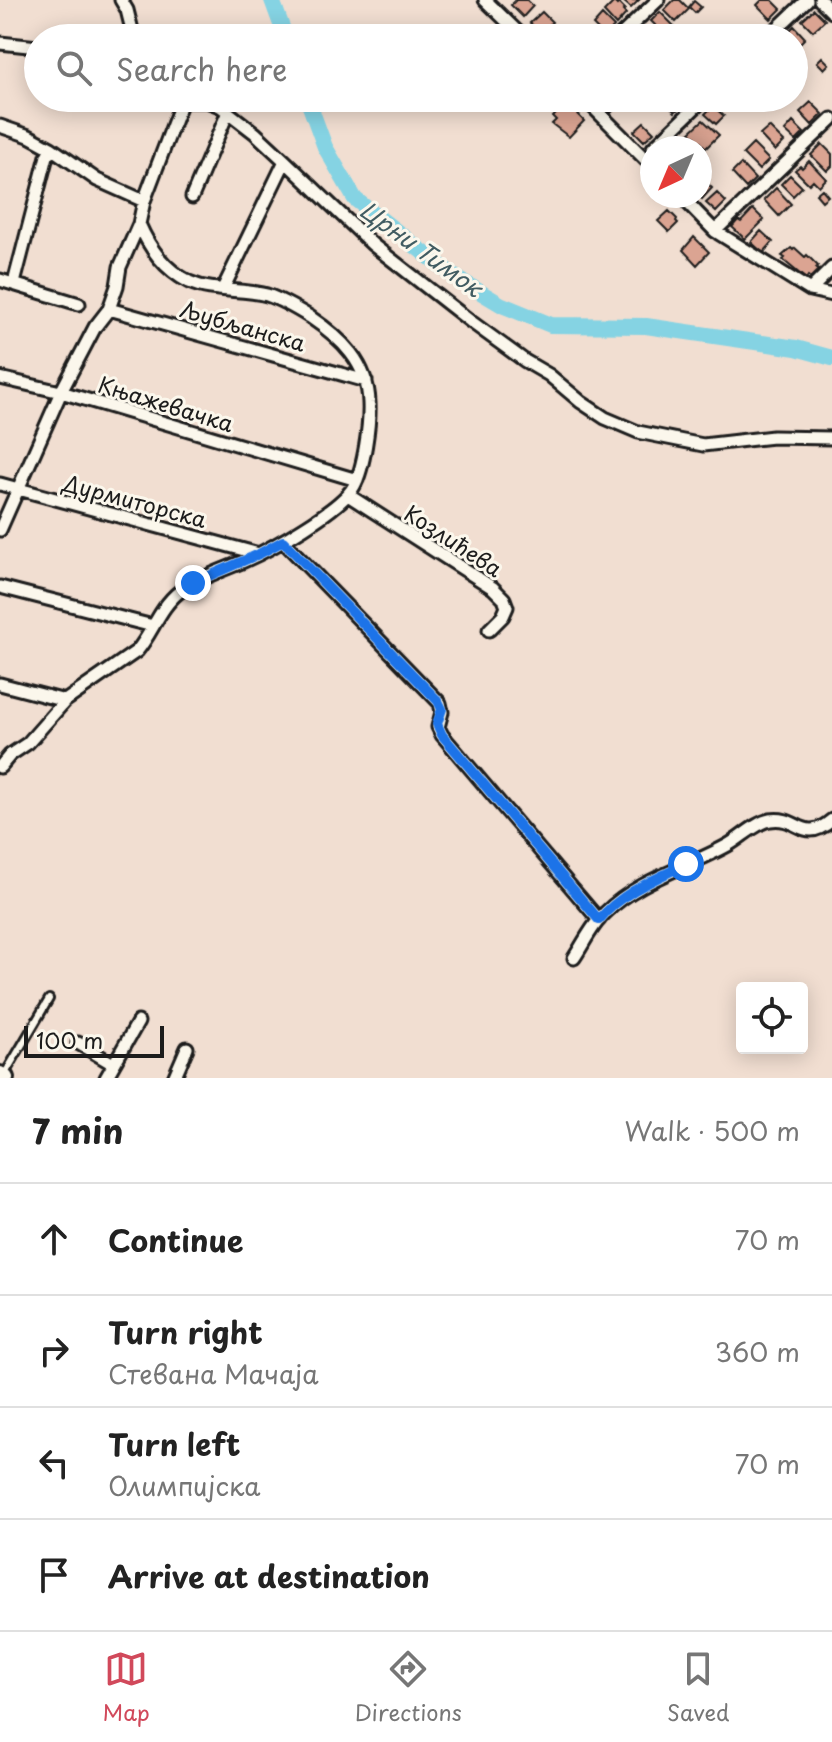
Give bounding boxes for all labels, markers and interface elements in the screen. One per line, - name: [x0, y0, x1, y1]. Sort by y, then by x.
- search box: [24, 24, 808, 112]
- icon: search: [52, 46, 96, 90]
- text: Search here: [116, 46, 288, 91]
- north arrow: [640, 136, 712, 208]
- water label: Црни Тимок: [353, 191, 492, 306]
- street label: Љубљанска: [176, 291, 310, 359]
- street label: Књажевачка: [94, 367, 238, 439]
- street label: Дурмиторска: [59, 465, 211, 535]
- street label: Козлићева: [399, 496, 510, 584]
- route end: [175, 565, 211, 601]
- route start: [668, 846, 704, 882]
- map controls: [736, 982, 808, 1054]
- button: locate: [736, 982, 808, 1054]
- scale bar: [24, 1022, 164, 1058]
- text: 100 m: [36, 1023, 103, 1056]
- text: 7 min: [32, 1104, 123, 1156]
- text: Walk · 500 m: [625, 1111, 800, 1150]
- icon: ahead: [32, 1217, 76, 1261]
- text: Continue: [108, 1217, 243, 1262]
- text: 70 m: [735, 1220, 800, 1259]
- text: Turn right: [108, 1309, 263, 1354]
- icon: right: [32, 1329, 76, 1373]
- text: 360 m: [715, 1332, 800, 1371]
- text: Стевана Мачаја: [108, 1354, 319, 1393]
- text: Turn left: [108, 1421, 240, 1466]
- icon: left: [32, 1441, 76, 1485]
- text: 70 m: [735, 1444, 800, 1483]
- text: Олимпијска: [108, 1466, 260, 1505]
- icon: arrive: [32, 1553, 76, 1597]
- text: Arrive at destination: [108, 1553, 430, 1598]
- tab: Map: [103, 1647, 150, 1728]
- tab: Directions: [355, 1647, 462, 1728]
- tab: Saved: [667, 1647, 729, 1728]

